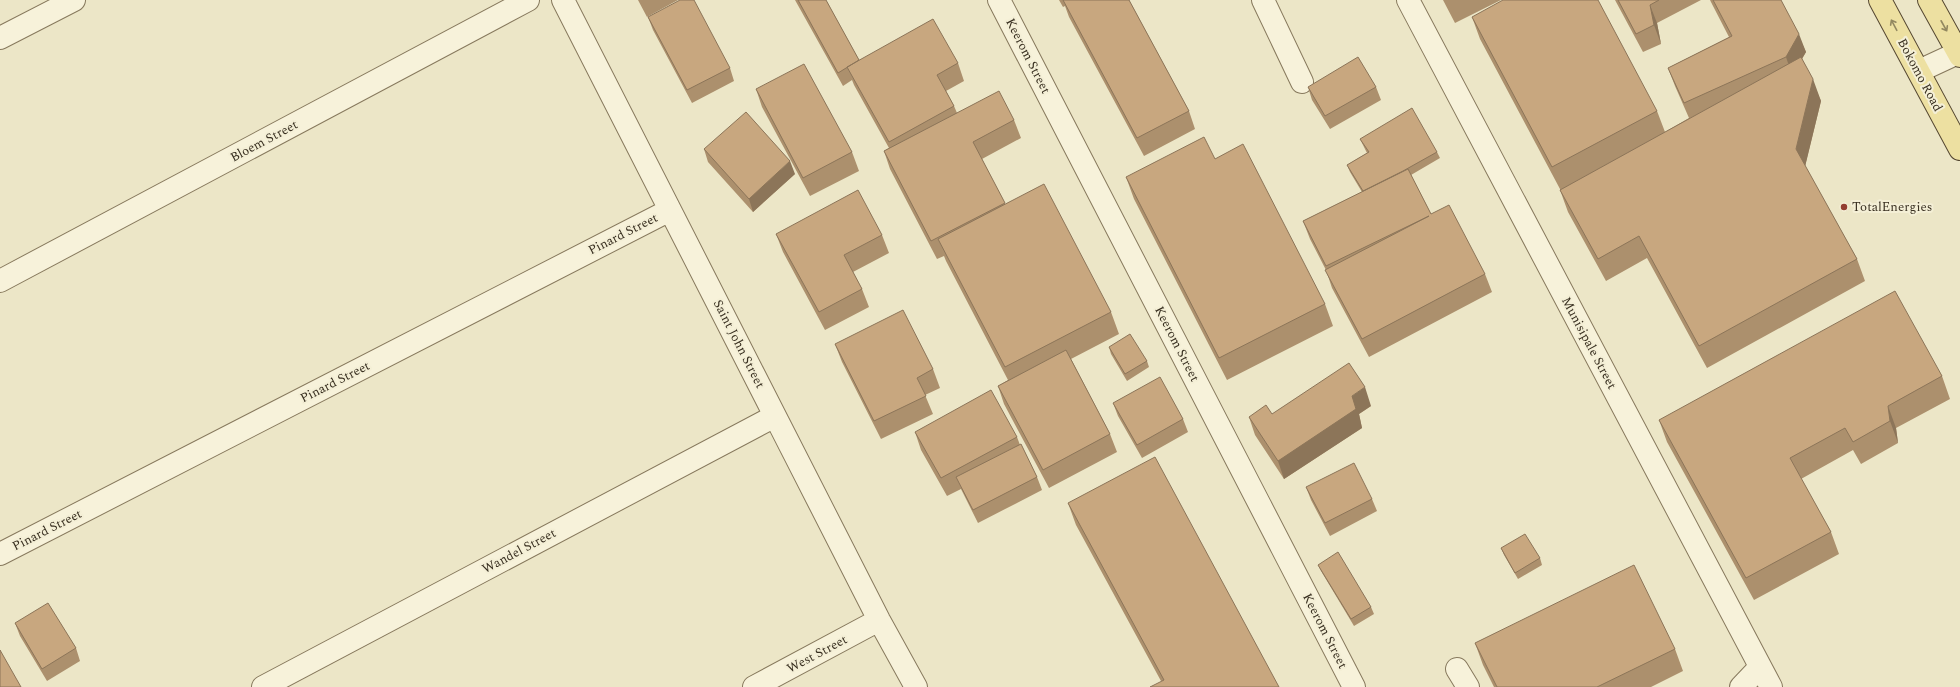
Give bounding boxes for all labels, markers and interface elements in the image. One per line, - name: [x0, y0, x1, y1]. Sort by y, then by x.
- street label: Keerom Street: [1000, 15, 1056, 98]
- one-way arrow: [1889, 19, 1897, 31]
- one-way arrow: [1940, 20, 1948, 32]
- street label: Bokomo Road: [1892, 35, 1948, 115]
- street label: Bloem Street: [227, 115, 302, 167]
- place label: TotalEnergies: [1852, 197, 1932, 217]
- marker: TotalEnergies: [1839, 202, 1849, 212]
- street label: Pinard Street: [585, 208, 662, 260]
- street label: Munisipale Street: [1556, 293, 1622, 393]
- street label: Saint John Street: [708, 296, 770, 392]
- street label: Keerom Street: [1149, 303, 1205, 386]
- street label: Pinard Street: [297, 356, 374, 408]
- street label: Pinard Street: [9, 504, 86, 556]
- street label: Wandel Street: [478, 523, 560, 579]
- street label: Keerom Street: [1297, 590, 1353, 673]
- street label: West Street: [783, 629, 851, 678]

